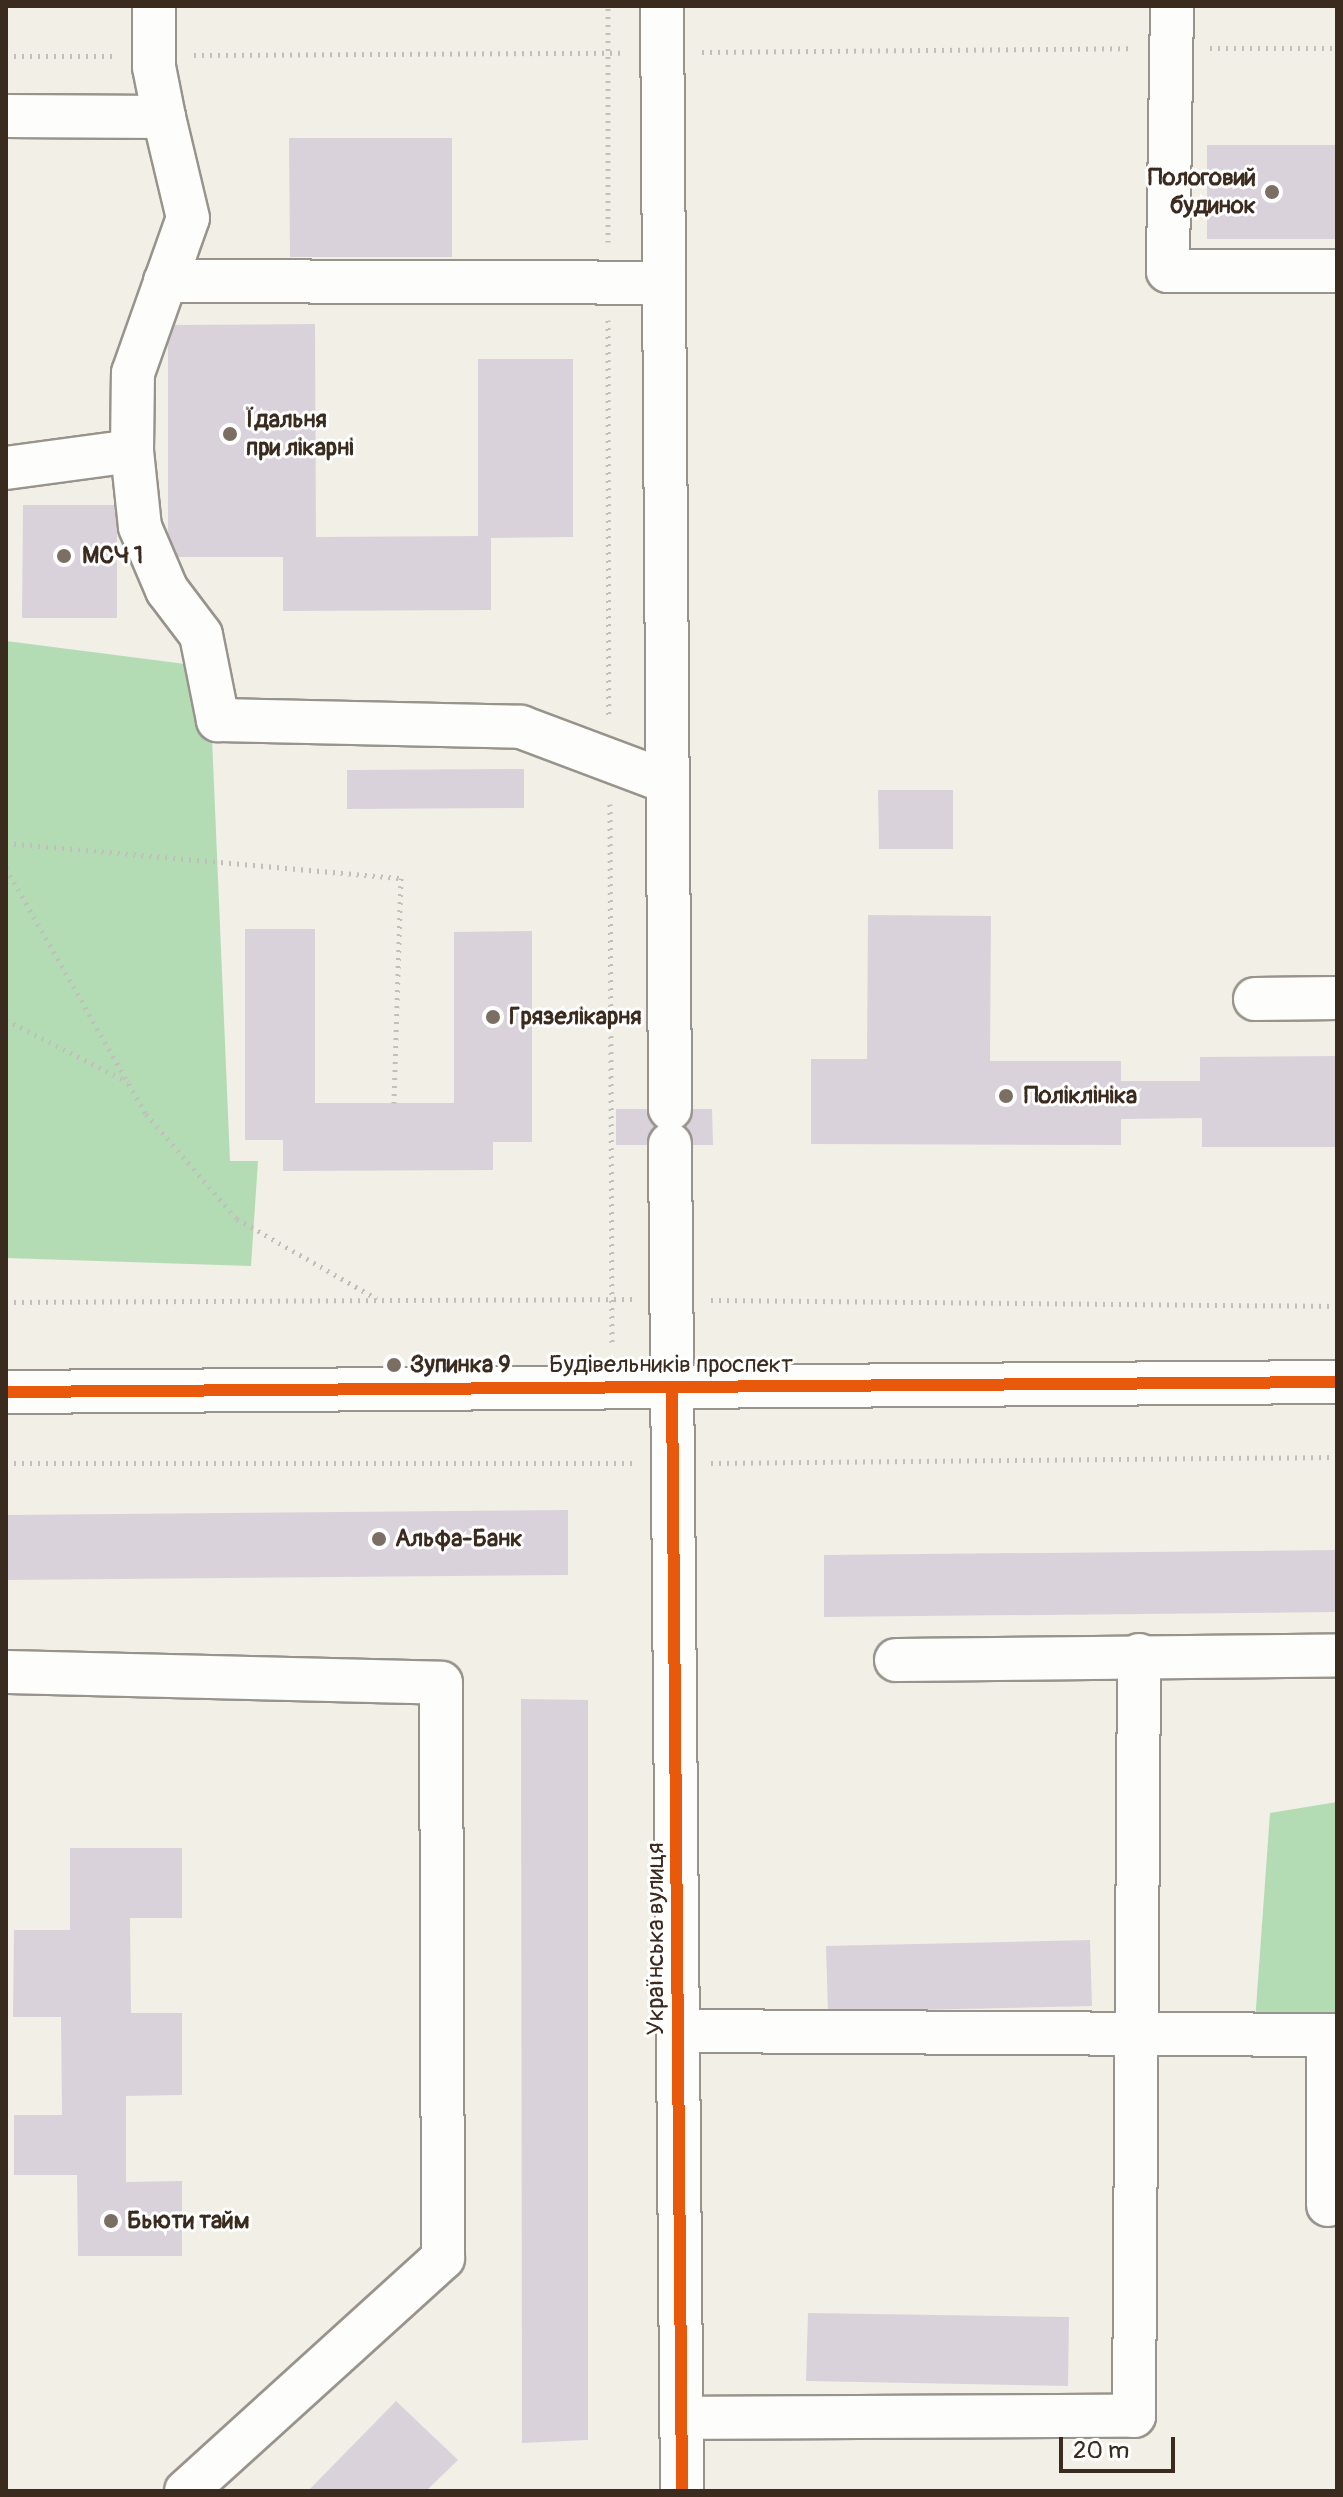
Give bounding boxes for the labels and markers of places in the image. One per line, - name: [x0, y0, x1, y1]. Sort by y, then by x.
- place label: Пологовий будинок: [1148, 164, 1256, 220]
- marker: Пологовий будинок: [1263, 183, 1281, 201]
- place label: Їдальня при лікарні: [246, 406, 353, 462]
- marker: Їдальня при лікарні: [221, 425, 239, 443]
- place label: МСЧ 1: [82, 542, 143, 570]
- marker: МСЧ 1: [53, 545, 75, 567]
- place label: Грязелікарня: [509, 1003, 642, 1031]
- marker: Грязелікарня: [484, 1008, 502, 1026]
- place label: Поліклініка: [1024, 1082, 1137, 1110]
- marker: Поліклініка: [995, 1085, 1017, 1107]
- place label: Зупинка 9: [410, 1351, 511, 1379]
- marker: Зупинка 9: [385, 1356, 403, 1374]
- place label: Альфа-Банк: [395, 1525, 522, 1553]
- marker: Альфа-Банк: [370, 1530, 388, 1548]
- place label: Бьюти тайм: [127, 2207, 250, 2235]
- marker: Бьюти тайм: [102, 2212, 120, 2230]

